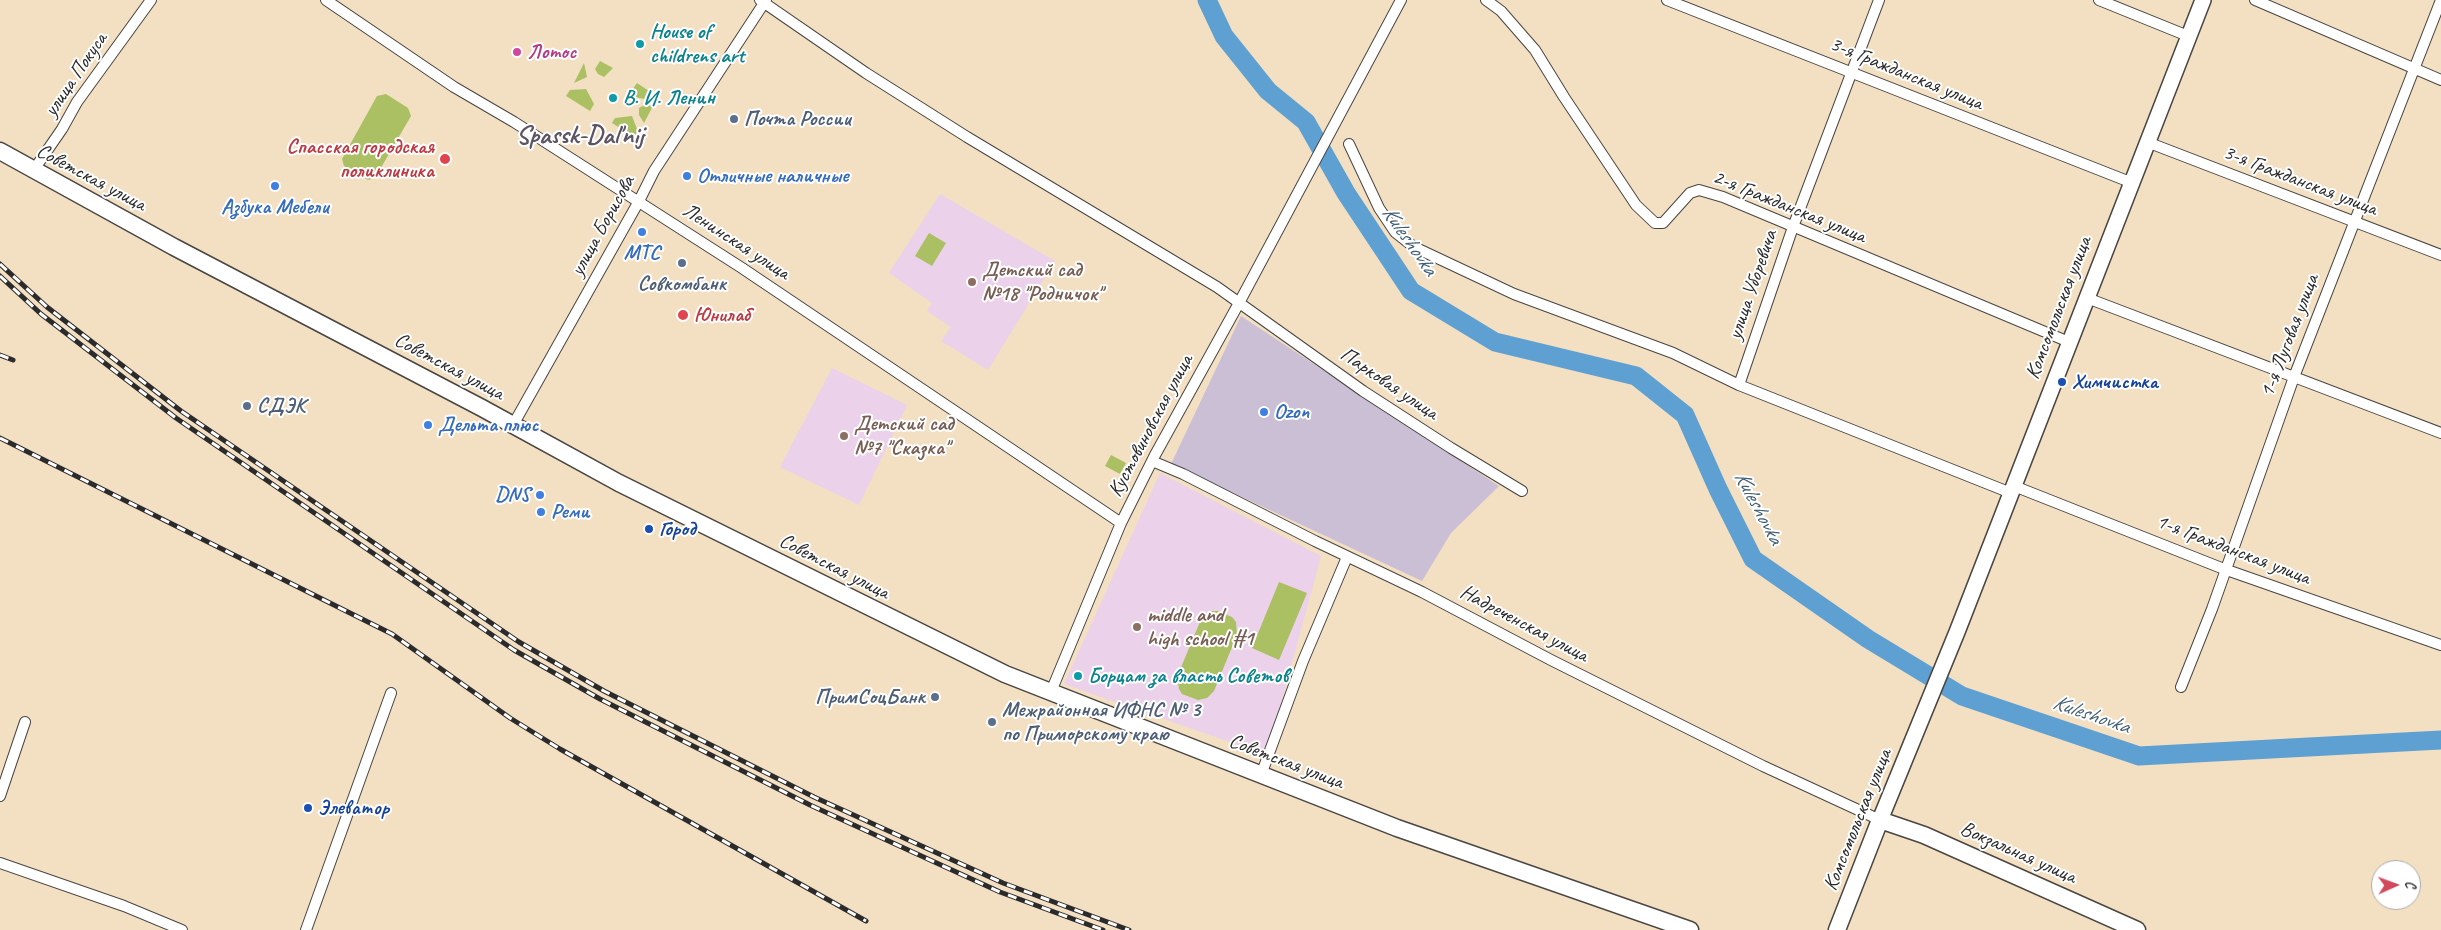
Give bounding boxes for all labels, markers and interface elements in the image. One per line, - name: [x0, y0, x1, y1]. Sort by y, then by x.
- place label: House of childrens art: [650, 19, 744, 69]
- street label: улица Покуса: [39, 28, 113, 122]
- street label: 3-я Гражданская улица: [1826, 32, 1986, 116]
- marker: House of childrens art: [634, 38, 646, 50]
- place label: Лотос: [527, 39, 576, 65]
- marker: Лотос: [511, 46, 523, 58]
- place label: В. И. Ленин: [623, 85, 715, 111]
- marker: В. И. Ленин: [607, 92, 619, 104]
- place label: Почта России: [744, 106, 851, 132]
- marker: Почта России: [728, 113, 740, 125]
- district label: Spassk-Dal'nij: [516, 120, 644, 152]
- place label: Спасская городская поликлиника: [286, 134, 434, 184]
- street label: Советская улица: [32, 139, 150, 217]
- street label: 3-я Гражданская улица: [2219, 140, 2381, 222]
- marker: Спасская городская поликлиника: [438, 152, 452, 166]
- place label: Отличные наличные: [697, 163, 848, 189]
- street label: 2-я Гражданская улица: [1709, 165, 1869, 249]
- marker: Отличные наличные: [681, 170, 693, 182]
- street label: улица Борисова: [565, 171, 641, 281]
- marker: Азбука Мебели: [269, 180, 281, 192]
- place label: Азбука Мебели: [221, 194, 329, 220]
- street label: Ленинская улица: [678, 198, 794, 286]
- water label: Kuleshovka: [1376, 201, 1442, 281]
- marker: МТС: [636, 226, 648, 238]
- street label: улица Уборевича: [1723, 227, 1783, 343]
- street label: Комсомольская улица: [2020, 233, 2098, 383]
- place label: МТС: [624, 240, 660, 266]
- marker: Совкомбанк: [676, 257, 688, 269]
- place label: Детский сад №18 "Родничок": [982, 257, 1102, 307]
- place label: Совкомбанк: [638, 271, 726, 297]
- street label: 1-я Луговая улица: [2255, 271, 2325, 401]
- marker: Детский сад №18 "Родничок": [966, 276, 978, 288]
- place label: Юнилаб: [694, 302, 750, 328]
- marker: Юнилаб: [676, 308, 690, 322]
- street label: Советская улица: [390, 328, 508, 406]
- street label: Парковая улица: [1335, 342, 1443, 426]
- street label: Кустовиновская улица: [1103, 351, 1199, 501]
- place label: Химчистка: [2072, 369, 2158, 395]
- marker: Химчистка: [2056, 376, 2068, 388]
- place label: СДЭК: [257, 393, 305, 419]
- place label: Ozon: [1274, 399, 1309, 425]
- marker: СДЭК: [241, 400, 253, 412]
- marker: Ozon: [1258, 406, 1270, 418]
- place label: Детский сад №7 "Сказка": [854, 411, 954, 461]
- place label: Дельта плюс: [438, 412, 539, 438]
- marker: Дельта плюс: [422, 419, 434, 431]
- marker: Детский сад №7 "Сказка": [838, 430, 850, 442]
- water label: Kuleshovka: [1728, 467, 1788, 549]
- place label: DNS: [495, 482, 530, 508]
- marker: DNS: [534, 489, 546, 501]
- place label: Реми: [551, 499, 589, 525]
- marker: Реми: [535, 506, 547, 518]
- street label: 1-я Гражданская улица: [2152, 509, 2314, 591]
- place label: Город: [659, 516, 696, 542]
- marker: Город: [643, 523, 655, 535]
- street label: Советская улица: [775, 528, 893, 606]
- street label: Надреченская улица: [1456, 580, 1592, 668]
- place label: middle and high school #1: [1147, 602, 1253, 652]
- marker: middle and high school #1: [1131, 621, 1143, 633]
- place label: Борцам за власть Советов: [1088, 663, 1289, 689]
- marker: Борцам за власть Советов: [1072, 670, 1084, 682]
- place label: ПримСоцБанк: [815, 684, 925, 710]
- water label: Kuleshovka: [2049, 690, 2133, 740]
- marker: ПримСоцБанк: [929, 691, 941, 703]
- place label: Межрайонная ИФНС № 3 по Приморскому краю: [1002, 697, 1200, 747]
- marker: Межрайонная ИФНС № 3 по Приморскому краю: [986, 716, 998, 728]
- street label: Советская улица: [1225, 729, 1347, 795]
- street label: Комсомольская улица: [1818, 746, 1898, 894]
- place label: Элеватор: [318, 795, 389, 821]
- marker: Элеватор: [302, 802, 314, 814]
- street label: Вокзальная улица: [1956, 816, 2080, 890]
- north arrow: [2371, 860, 2421, 910]
- text: С: [2402, 881, 2419, 888]

